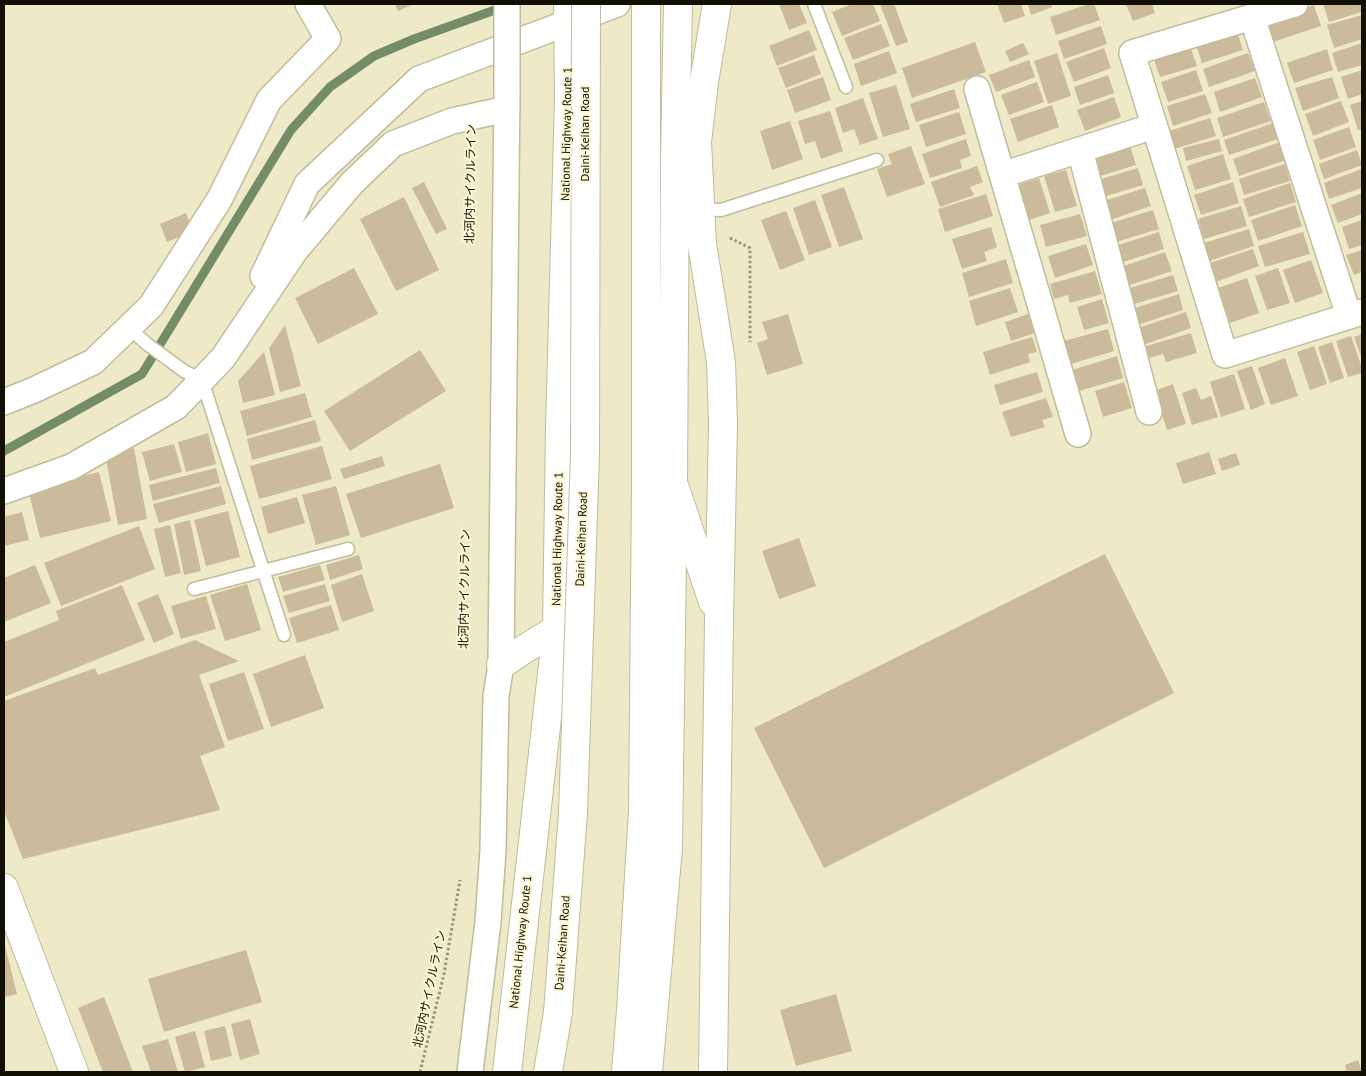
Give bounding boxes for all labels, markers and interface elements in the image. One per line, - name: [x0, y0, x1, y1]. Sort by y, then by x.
- street label: National Highway Route 1: [559, 67, 575, 201]
- street label: Daini-Keihan Road: [579, 87, 593, 181]
- street label: 北河内サイクルライン: [463, 124, 479, 244]
- street label: National Highway Route 1: [550, 472, 566, 606]
- street label: Daini-Keihan Road: [573, 491, 591, 587]
- street label: 北河内サイクルライン: [457, 529, 473, 649]
- street label: National Highway Route 1: [507, 875, 535, 1009]
- street label: Daini-Keihan Road: [553, 895, 573, 991]
- street label: 北河内サイクルライン: [410, 929, 450, 1049]

